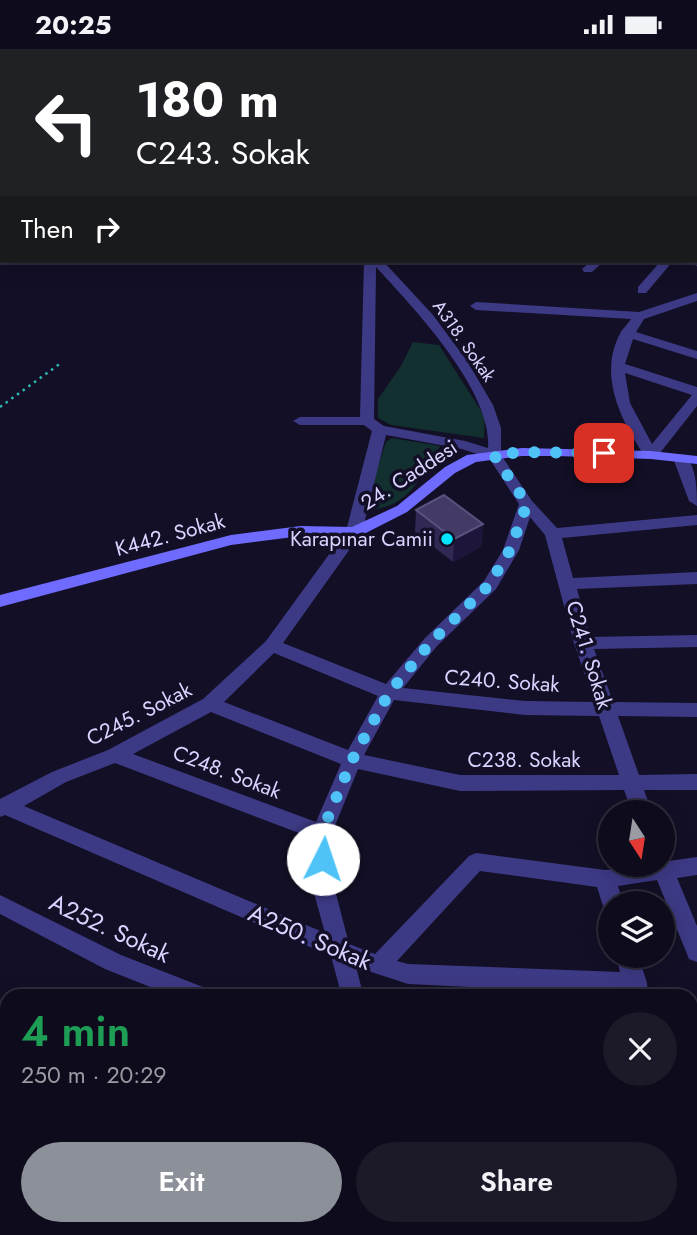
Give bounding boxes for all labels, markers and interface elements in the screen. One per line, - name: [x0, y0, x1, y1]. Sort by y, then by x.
- text: 20:25: [35, 6, 111, 44]
- text: 180 m: [136, 65, 279, 135]
- icon: left: [21, 77, 112, 168]
- text: C243. Sokak: [136, 130, 310, 176]
- text: Then: [21, 210, 74, 248]
- icon: right: [88, 210, 126, 248]
- street label: A318. Sokak: [426, 295, 502, 387]
- pin: [574, 423, 634, 483]
- street label: 24. Caddesi: [355, 432, 463, 518]
- icon: arrive: [585, 434, 623, 472]
- street label: K442. Sokak: [112, 506, 229, 564]
- place label: Karapınar Camii: [290, 524, 433, 554]
- marker: Karapınar Camii: [439, 531, 455, 547]
- street label: C241. Sokak: [558, 597, 620, 714]
- street label: C240. Sokak: [443, 662, 561, 700]
- street label: C245. Sokak: [81, 674, 198, 753]
- street label: C248. Sokak: [168, 738, 286, 807]
- street label: C238. Sokak: [467, 745, 581, 775]
- north arrow: [598, 800, 676, 877]
- map controls: [598, 800, 675, 968]
- position arrow: [286, 822, 360, 896]
- street label: A252. Sokak: [44, 885, 177, 972]
- button: layers: [598, 891, 675, 968]
- street label: A250. Sokak: [243, 895, 377, 979]
- text: 4 min: [21, 1001, 130, 1062]
- button: close: [603, 1012, 677, 1086]
- text: 250 m · 20:29: [21, 1058, 167, 1092]
- button: Exit: [21, 1142, 342, 1222]
- button: Share: [356, 1142, 677, 1222]

